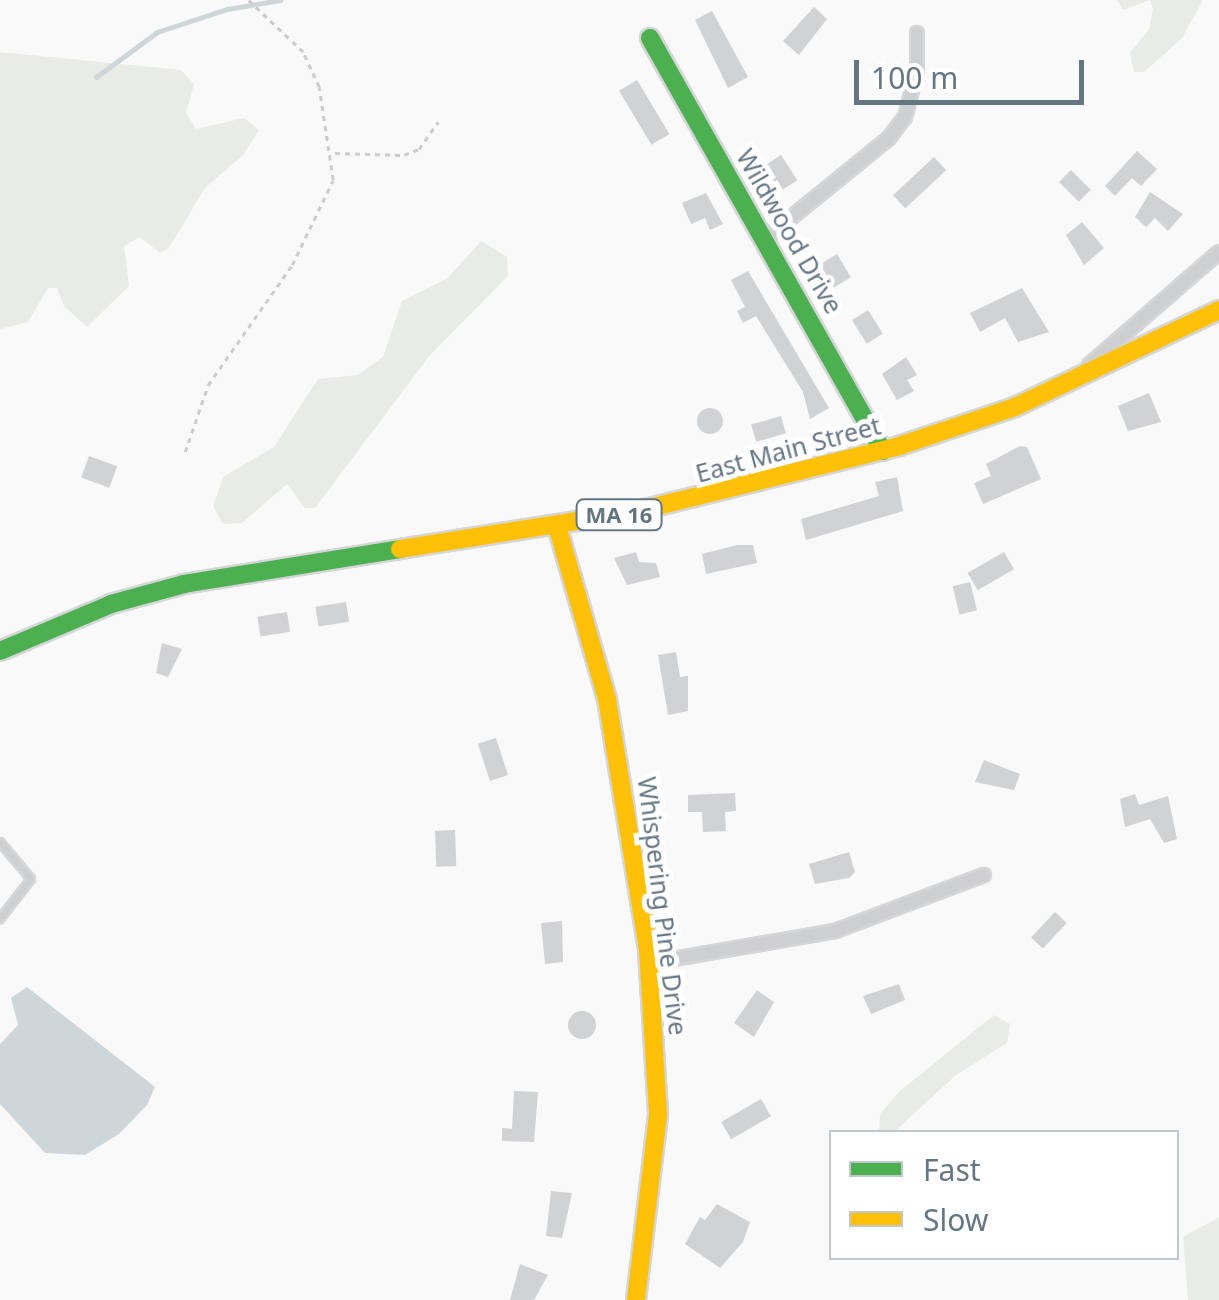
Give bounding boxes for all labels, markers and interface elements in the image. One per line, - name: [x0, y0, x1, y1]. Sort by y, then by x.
- scale bar: [859, 40, 1089, 102]
- text: 100 m: [871, 57, 958, 98]
- street label: Wildwood Drive: [731, 143, 849, 319]
- street label: East Main Street: [692, 410, 884, 488]
- road number: MA 16: [574, 498, 664, 532]
- street label: Whispering Pine Drive: [632, 775, 694, 1037]
- legend: [829, 1130, 1179, 1260]
- text: Fast: [923, 1149, 981, 1190]
- text: Slow: [923, 1199, 988, 1240]

